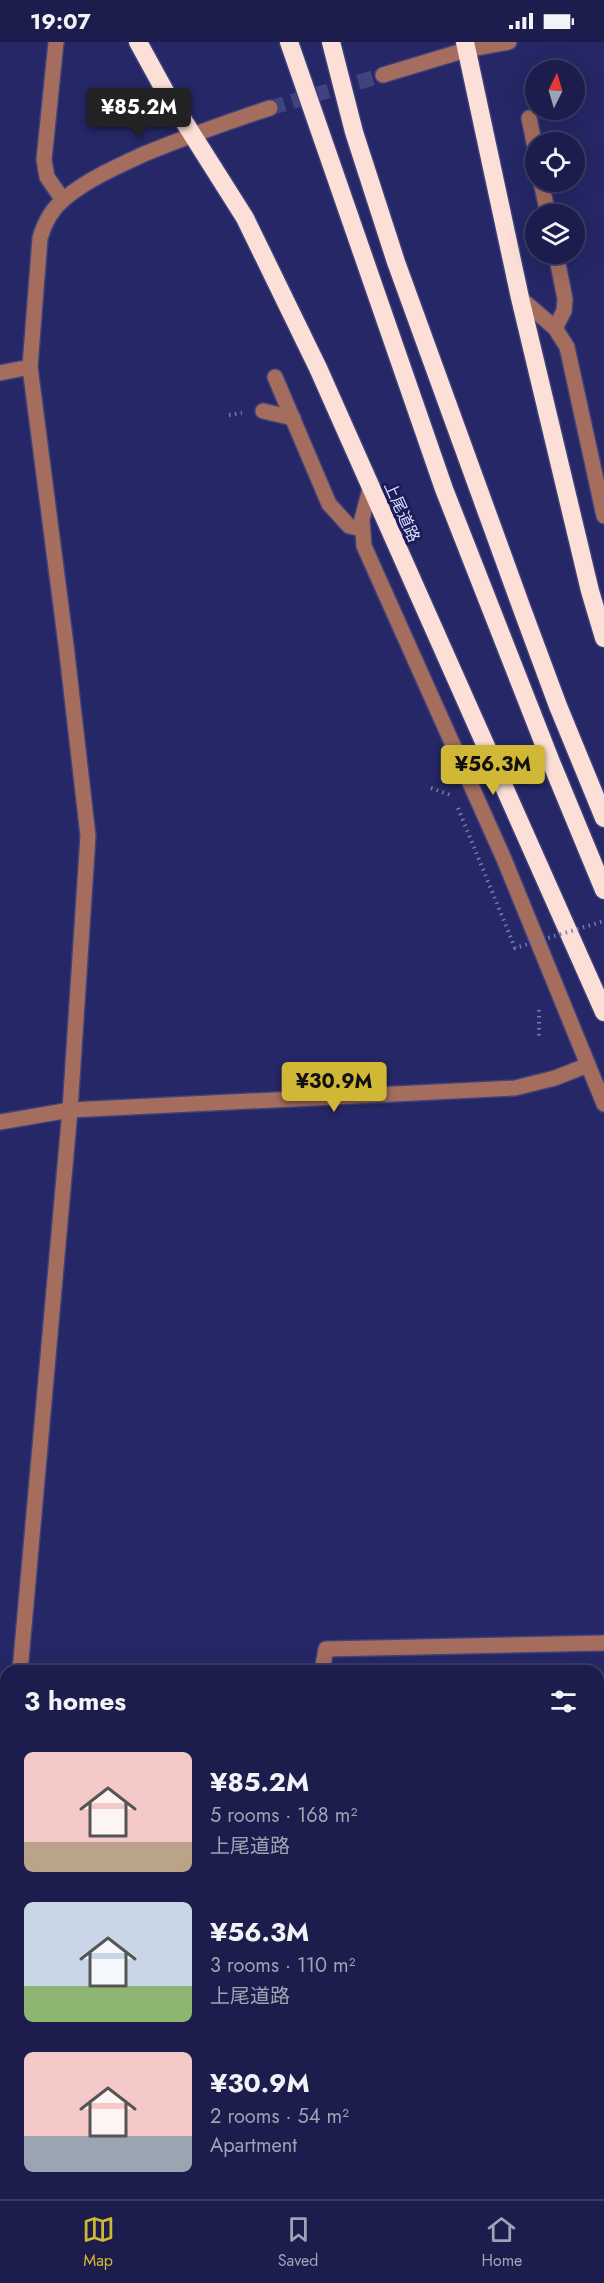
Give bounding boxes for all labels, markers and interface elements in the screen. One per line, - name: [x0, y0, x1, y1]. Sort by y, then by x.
- text: 19:07: [30, 5, 91, 37]
- north arrow: [525, 60, 585, 120]
- map controls: [525, 60, 585, 264]
- pin: ¥85.2M: [90, 88, 188, 139]
- text: ¥85.2M: [101, 93, 177, 122]
- button: locate: [525, 132, 585, 192]
- button: layers: [525, 204, 585, 264]
- street label: 上尾道路: [378, 478, 426, 546]
- pin: ¥56.3M: [444, 745, 542, 796]
- text: ¥56.3M: [455, 750, 531, 779]
- pin: ¥30.9M: [285, 1062, 383, 1113]
- text: ¥30.9M: [296, 1067, 372, 1096]
- text: 3 homes: [24, 1682, 126, 1720]
- icon: filters: [547, 1685, 580, 1718]
- text: ¥85.2M: [210, 1763, 309, 1801]
- icon: home: [72, 1776, 144, 1848]
- text: 5 rooms · 168 m²: [210, 1801, 357, 1830]
- text: 上尾道路: [210, 1832, 290, 1861]
- text: ¥56.3M: [210, 1913, 309, 1951]
- icon: home: [72, 1926, 144, 1998]
- text: 3 rooms · 110 m²: [210, 1951, 356, 1980]
- text: 上尾道路: [210, 1982, 290, 2011]
- text: ¥30.9M: [210, 2064, 310, 2102]
- icon: home: [72, 2076, 144, 2148]
- text: 2 rooms · 54 m²: [210, 2102, 349, 2131]
- text: Apartment: [210, 2131, 297, 2160]
- tab: Map: [82, 2213, 115, 2272]
- tab: Saved: [278, 2213, 318, 2272]
- tab: Home: [481, 2213, 522, 2272]

